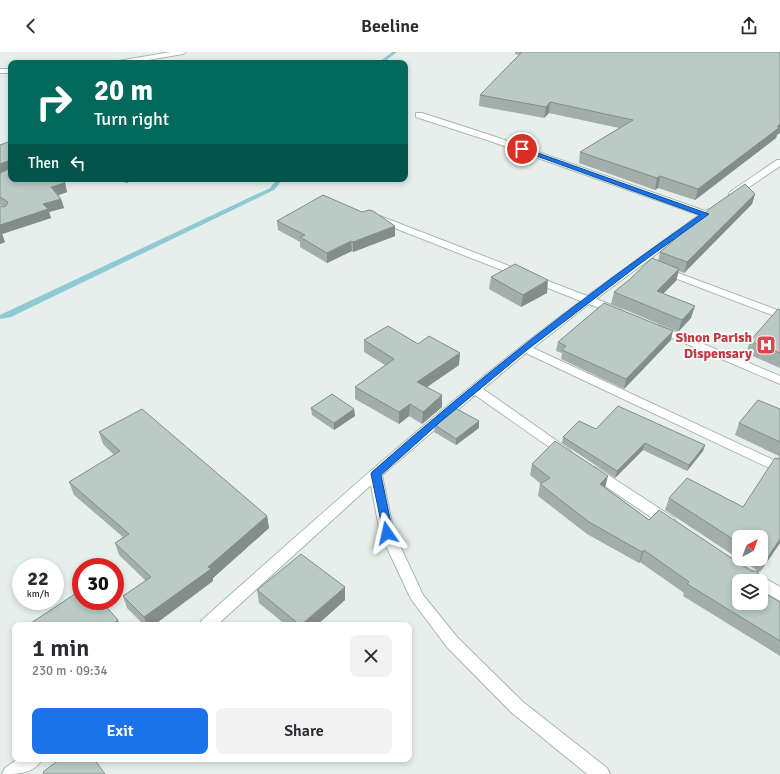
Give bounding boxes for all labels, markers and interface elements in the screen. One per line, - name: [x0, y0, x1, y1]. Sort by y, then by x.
- icon: back: [20, 15, 42, 37]
- text: Beeline: [361, 15, 419, 37]
- icon: share: [738, 15, 760, 37]
- text: 20 m: [94, 74, 153, 108]
- icon: right: [28, 76, 80, 128]
- text: Turn right: [94, 108, 169, 130]
- pin: [505, 132, 539, 166]
- icon: arrive: [511, 138, 533, 160]
- icon: left: [67, 152, 89, 174]
- text: Then: [28, 154, 59, 172]
- place label: Sinon Parish Dispensary: [675, 329, 752, 362]
- hospital icon: Sinon Parish Dispensary: [755, 334, 777, 356]
- position arrow: [366, 512, 408, 554]
- north arrow: [732, 530, 768, 566]
- map controls: [732, 530, 768, 610]
- speed limit sign: 30: [72, 558, 124, 610]
- text: 22: [27, 566, 49, 591]
- button: layers: [732, 574, 768, 610]
- text: km/h: [27, 588, 49, 600]
- text: 1 min: [32, 633, 89, 663]
- button: close: [350, 635, 392, 677]
- text: 230 m · 09:34: [32, 663, 108, 679]
- button: Exit: [32, 708, 208, 754]
- button: Share: [216, 708, 392, 754]

